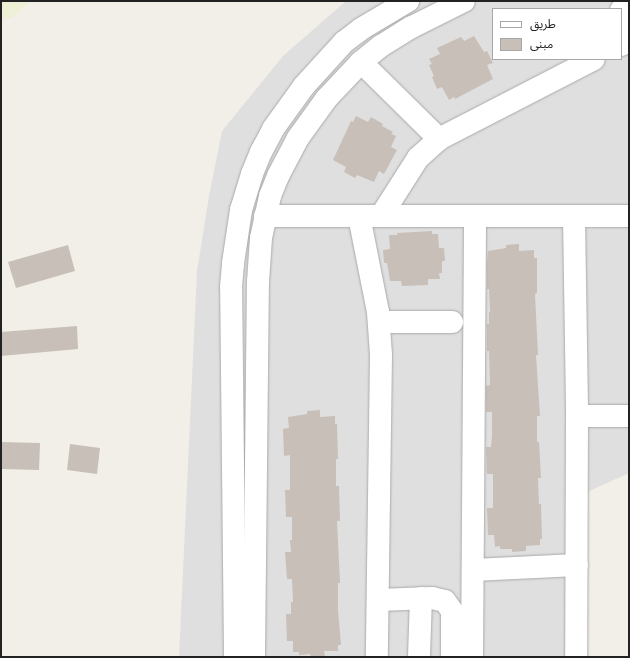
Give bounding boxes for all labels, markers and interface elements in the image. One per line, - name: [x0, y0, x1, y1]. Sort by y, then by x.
- legend: [492, 8, 622, 60]
- text: طريق: [530, 17, 556, 33]
- text: مبنى: [530, 37, 553, 53]

